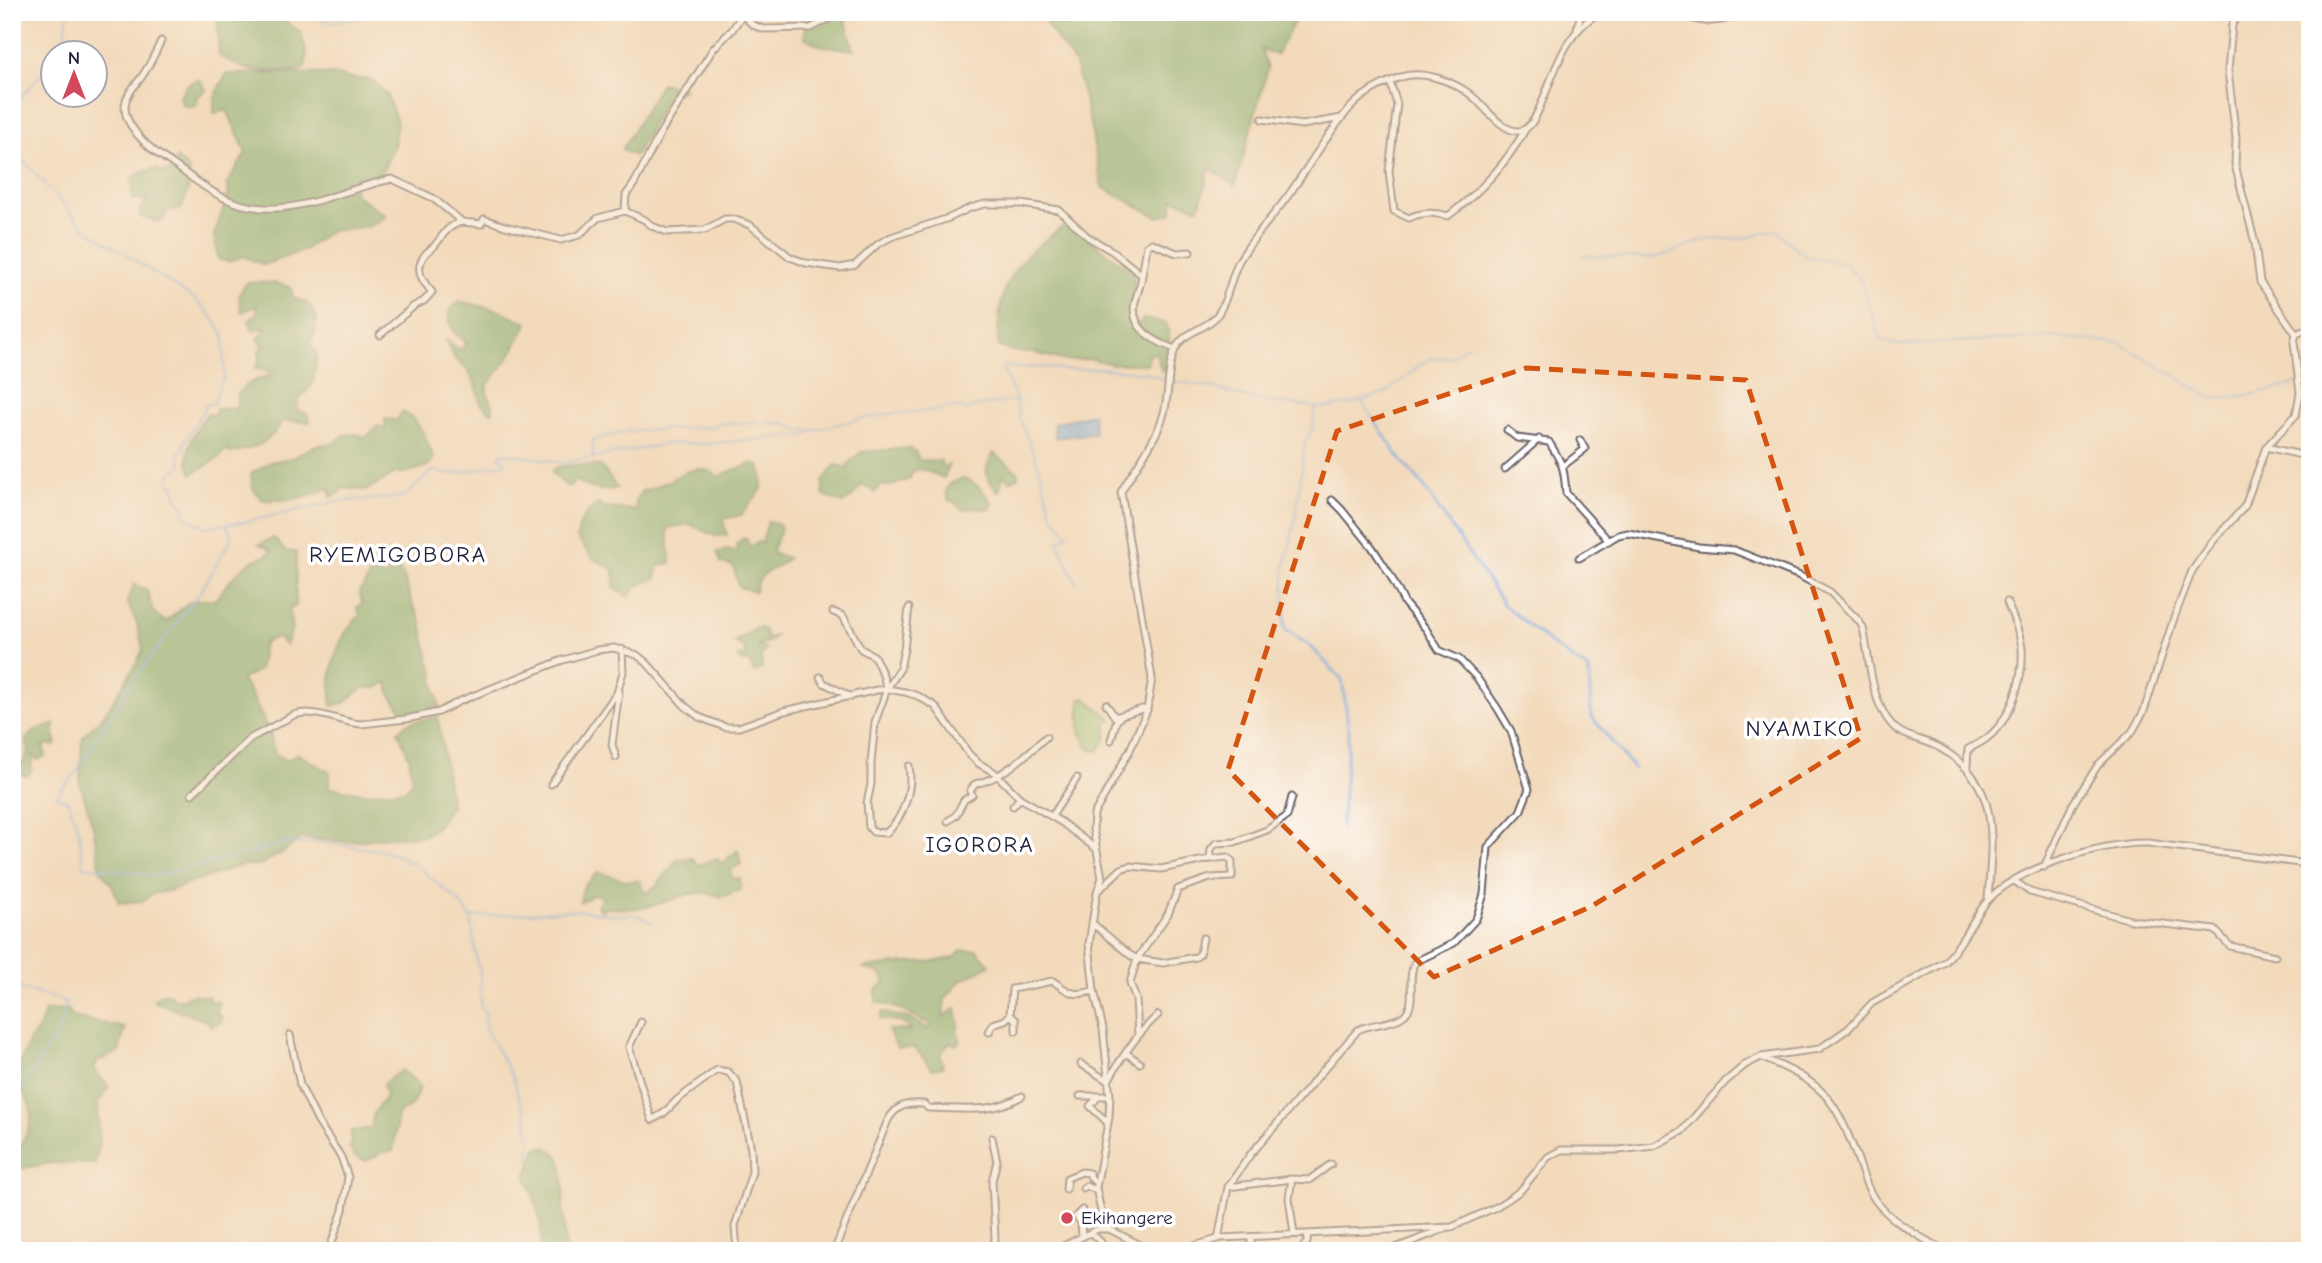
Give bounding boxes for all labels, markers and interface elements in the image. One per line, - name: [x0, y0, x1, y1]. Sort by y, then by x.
- north arrow: [38, 38, 108, 108]
- text: N: [68, 47, 80, 69]
- district label: RYEMIGOBORA: [309, 541, 487, 568]
- district label: NYAMIKO: [1745, 715, 1855, 742]
- district label: IGORORA: [925, 831, 1035, 858]
- place label: Ekihangere: [1081, 1207, 1173, 1229]
- marker: Ekihangere: [1059, 1210, 1075, 1226]

